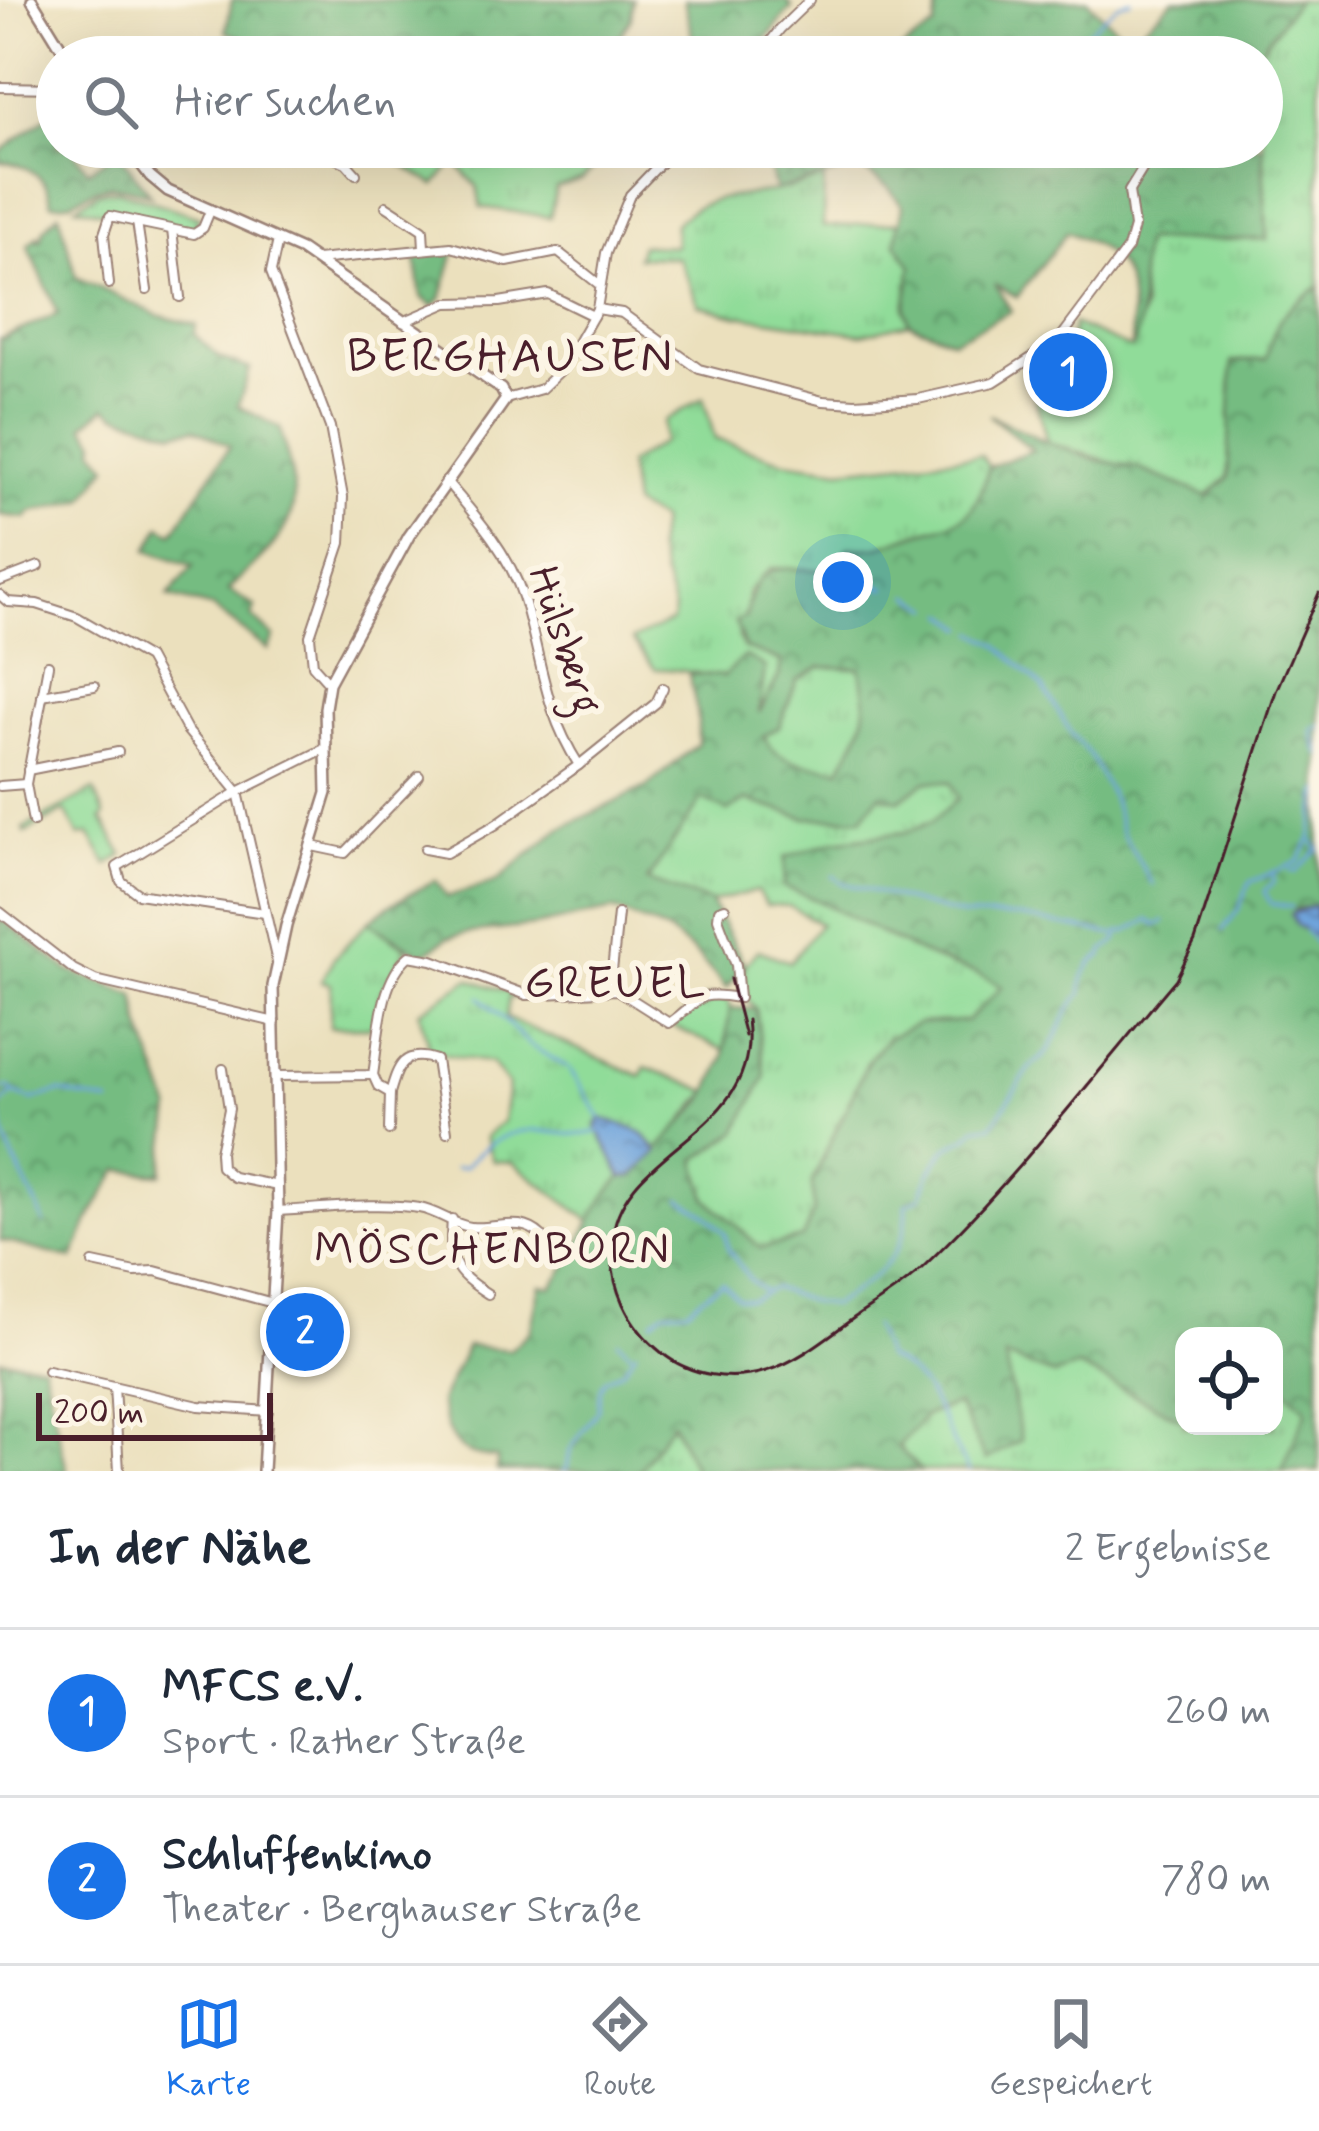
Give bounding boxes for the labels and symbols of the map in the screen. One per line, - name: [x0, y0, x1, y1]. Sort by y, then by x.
- district label: BERGHAUSEN: [347, 326, 675, 389]
- pin: 1: [1029, 327, 1107, 417]
- your location: [813, 552, 873, 612]
- street label: Hülsberg: [509, 560, 613, 724]
- district label: GREUEL: [524, 955, 708, 1014]
- district label: MÖSCHENBORN: [314, 1221, 672, 1280]
- pin: 2: [266, 1287, 344, 1377]
- scale bar: [36, 1387, 273, 1440]

